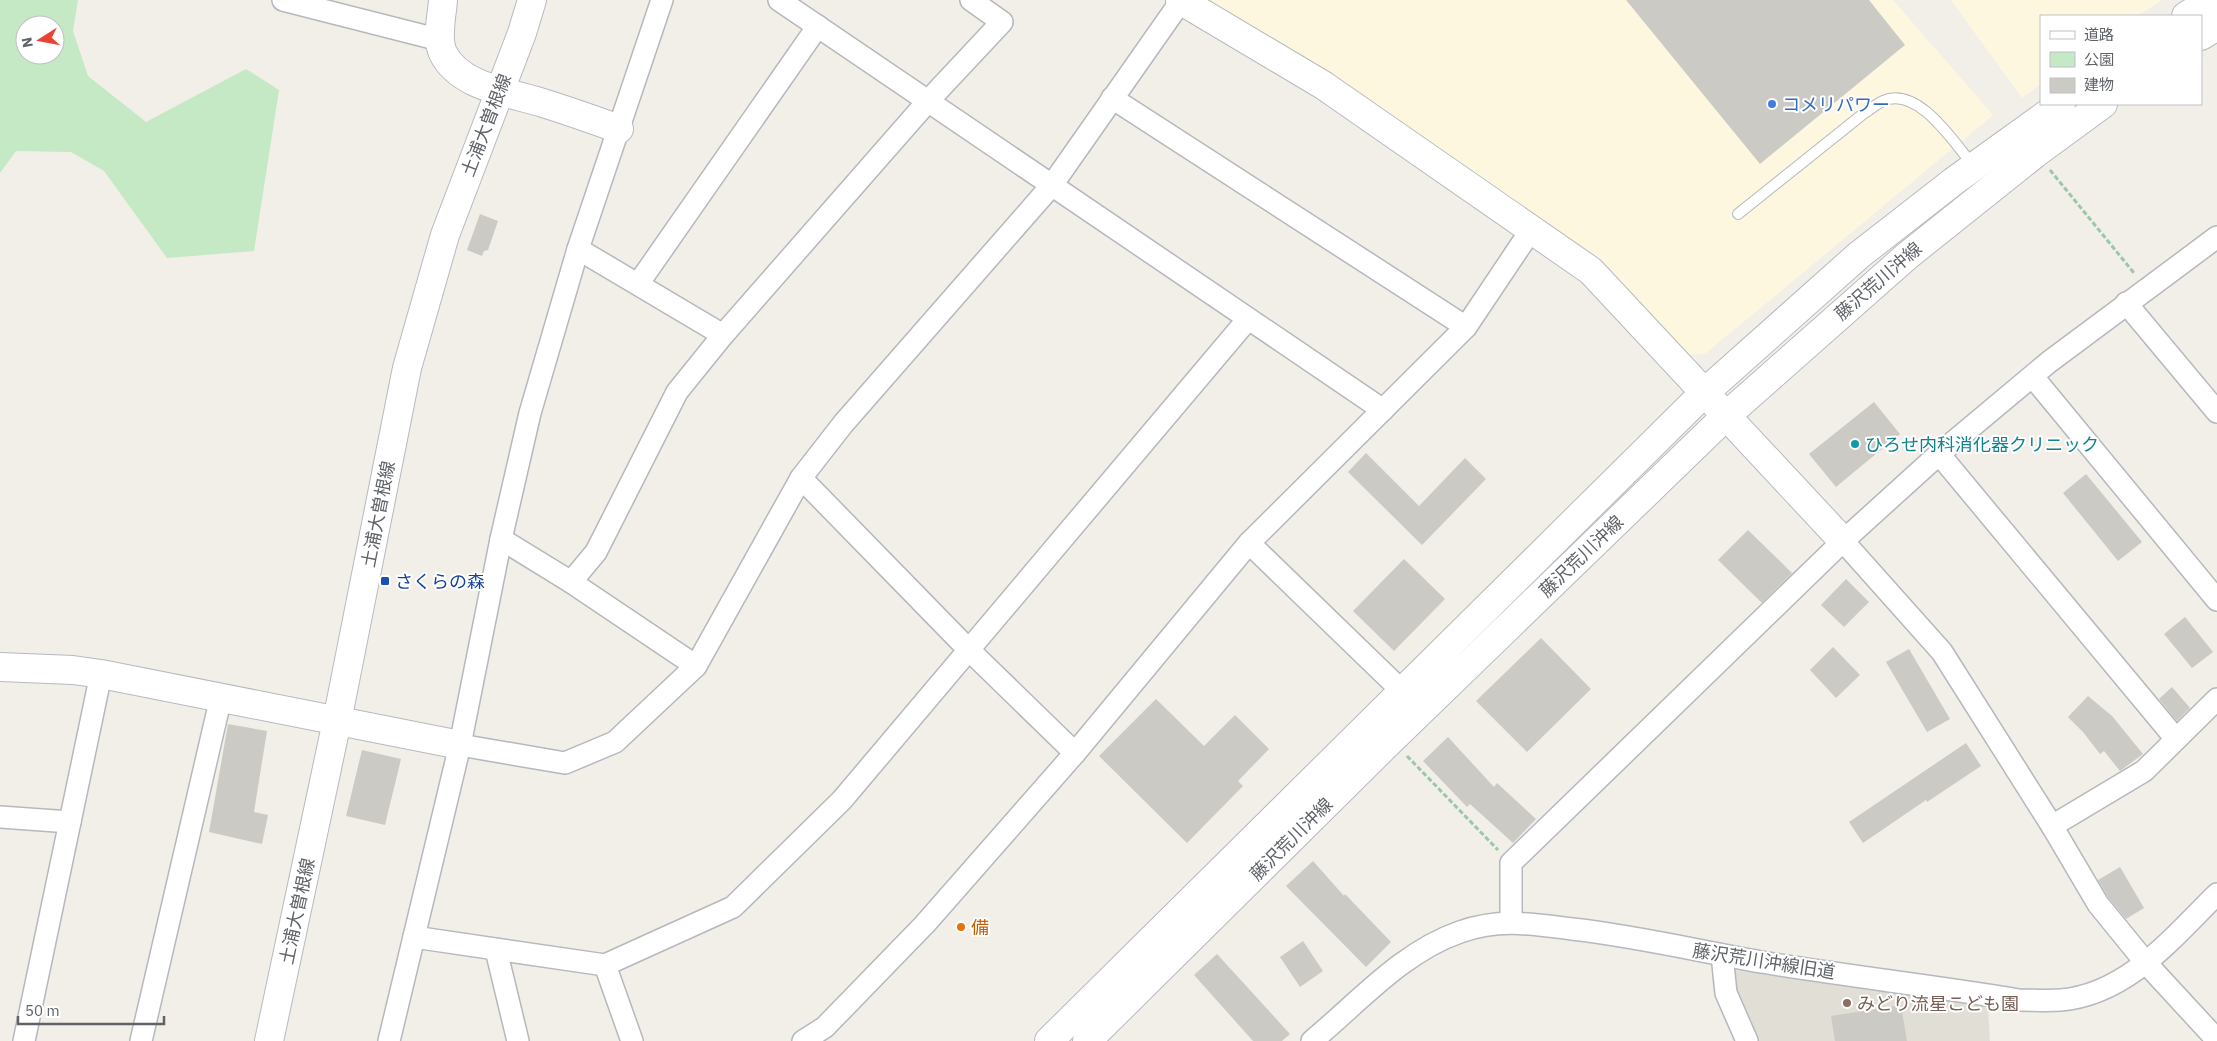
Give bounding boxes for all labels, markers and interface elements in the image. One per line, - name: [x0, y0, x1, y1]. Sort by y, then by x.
- north arrow: [15, 15, 65, 65]
- legend: [2040, 15, 2202, 105]
- text: 道路: [2084, 25, 2114, 44]
- text: N: [17, 36, 37, 49]
- text: 公園: [2084, 50, 2114, 69]
- street label: 土浦大曽根線: [456, 70, 516, 180]
- text: 建物: [2084, 75, 2114, 94]
- place label: コメリパワー: [1782, 93, 1890, 116]
- marker: コメリパワー: [1766, 98, 1778, 110]
- street label: 藤沢荒川沖線: [1830, 237, 1926, 325]
- place label: ひろせ内科消化器クリニック: [1865, 433, 2099, 456]
- marker: ひろせ内科消化器クリニック: [1849, 438, 1861, 450]
- street label: 土浦大曽根線: [356, 459, 400, 569]
- street label: 藤沢荒川沖線: [1534, 510, 1628, 602]
- place label: さくらの森: [395, 570, 485, 593]
- marker: さくらの森: [379, 575, 391, 587]
- street label: 藤沢荒川沖線: [1245, 793, 1337, 885]
- street label: 土浦大曽根線: [275, 856, 319, 966]
- place label: 備: [971, 916, 989, 939]
- marker: 備: [955, 921, 967, 933]
- street label: 藤沢荒川沖線旧道: [1691, 938, 1837, 984]
- place label: みどり流星こども園: [1857, 992, 2019, 1015]
- scale bar: [18, 994, 164, 1026]
- marker: みどり流星こども園: [1841, 997, 1853, 1009]
- text: 50 m: [25, 1001, 60, 1020]

